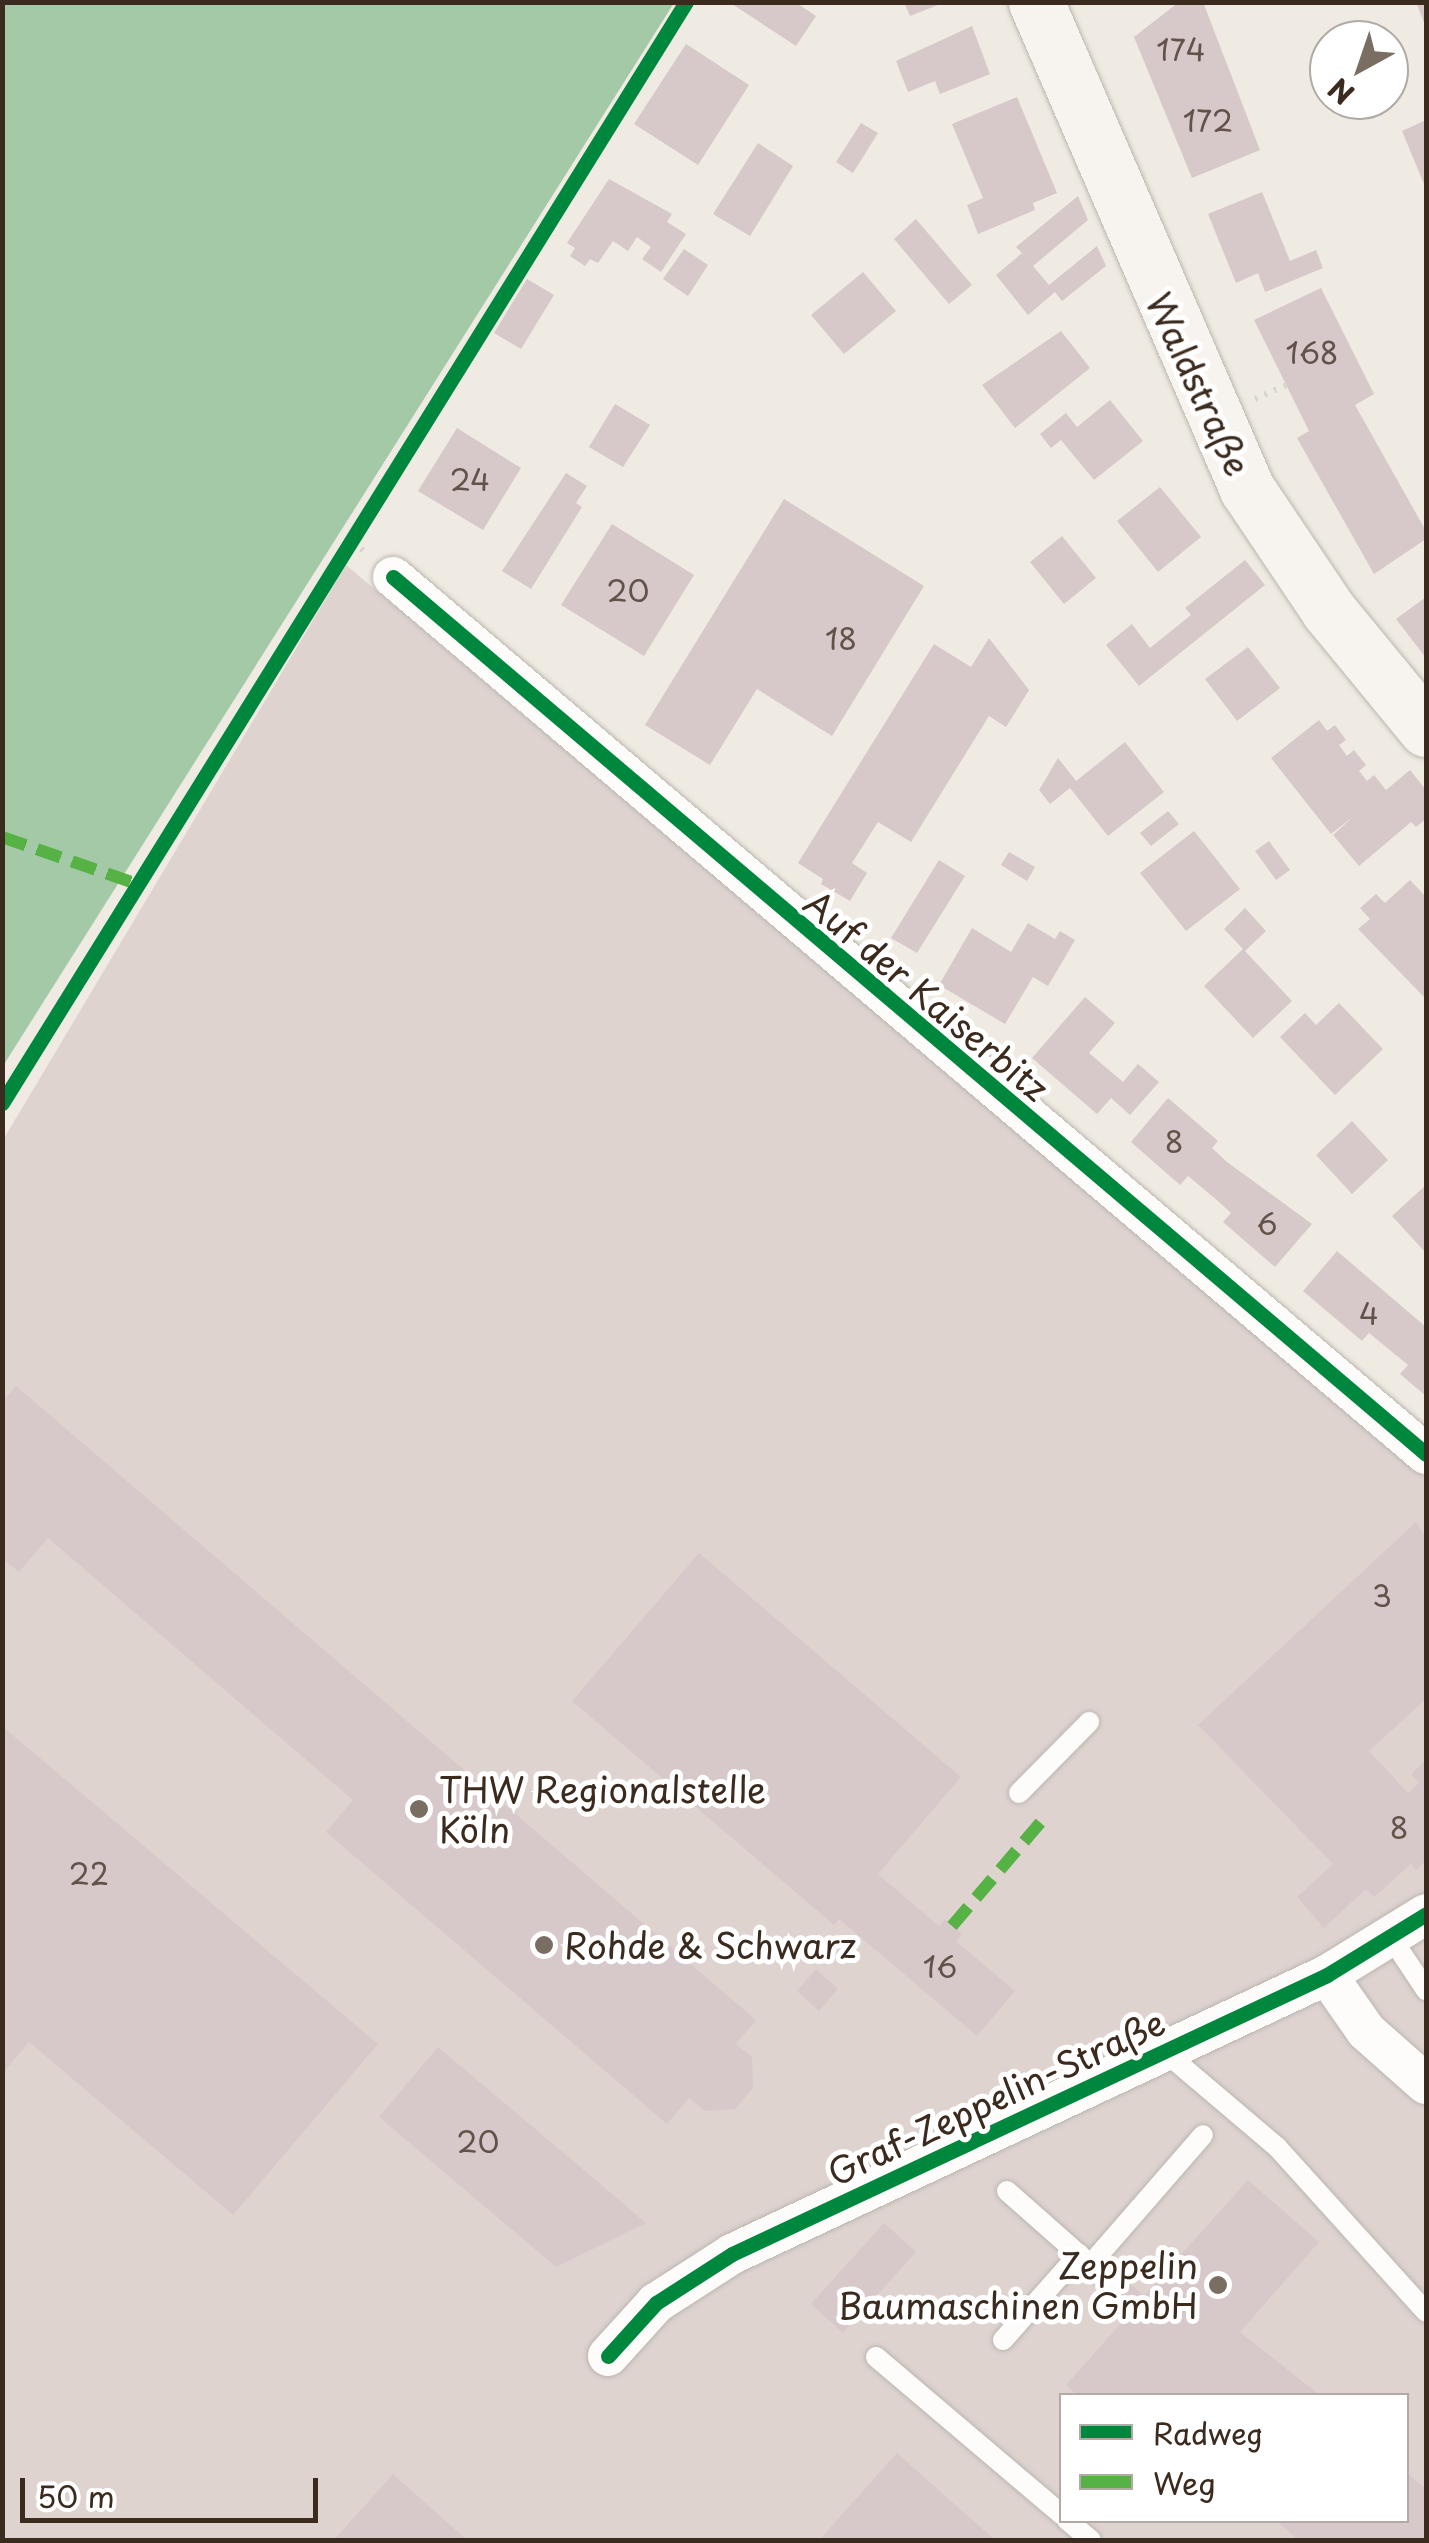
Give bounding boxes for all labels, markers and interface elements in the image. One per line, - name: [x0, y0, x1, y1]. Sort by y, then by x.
- north arrow: [1309, 20, 1409, 120]
- house number: 174: [1156, 31, 1206, 67]
- text: N: [1318, 68, 1363, 115]
- house number: 172: [1183, 102, 1233, 138]
- street label: Waldstraße: [1138, 286, 1260, 482]
- house number: 168: [1286, 334, 1338, 370]
- house number: 24: [450, 461, 490, 497]
- house number: 20: [607, 572, 649, 608]
- house number: 18: [825, 620, 857, 656]
- street label: Auf der Kaiserbitz: [796, 880, 1058, 1110]
- house number: 8: [1165, 1123, 1183, 1159]
- house number: 6: [1256, 1205, 1278, 1241]
- house number: 4: [1359, 1295, 1379, 1331]
- house number: 3: [1372, 1577, 1392, 1613]
- place label: THW Regionalstelle Köln: [439, 1768, 766, 1850]
- marker: THW Regionalstelle Köln: [408, 1798, 430, 1820]
- house number: 8: [1390, 1809, 1408, 1845]
- house number: 22: [69, 1855, 109, 1891]
- place label: Rohde & Schwarz: [564, 1924, 857, 1966]
- marker: Rohde & Schwarz: [533, 1934, 555, 1956]
- house number: 16: [923, 1948, 957, 1984]
- street label: Graf-Zeppelin-Straße: [821, 2000, 1171, 2194]
- house number: 20: [457, 2123, 499, 2159]
- place label: Zeppelin Baumaschinen GmbH: [836, 2244, 1198, 2326]
- marker: Zeppelin Baumaschinen GmbH: [1207, 2274, 1229, 2296]
- legend: [1059, 2393, 1409, 2523]
- text: Radweg: [1153, 2410, 1263, 2455]
- scale bar: [25, 2458, 322, 2520]
- text: Weg: [1153, 2460, 1216, 2505]
- text: 50 m: [37, 2473, 115, 2518]

